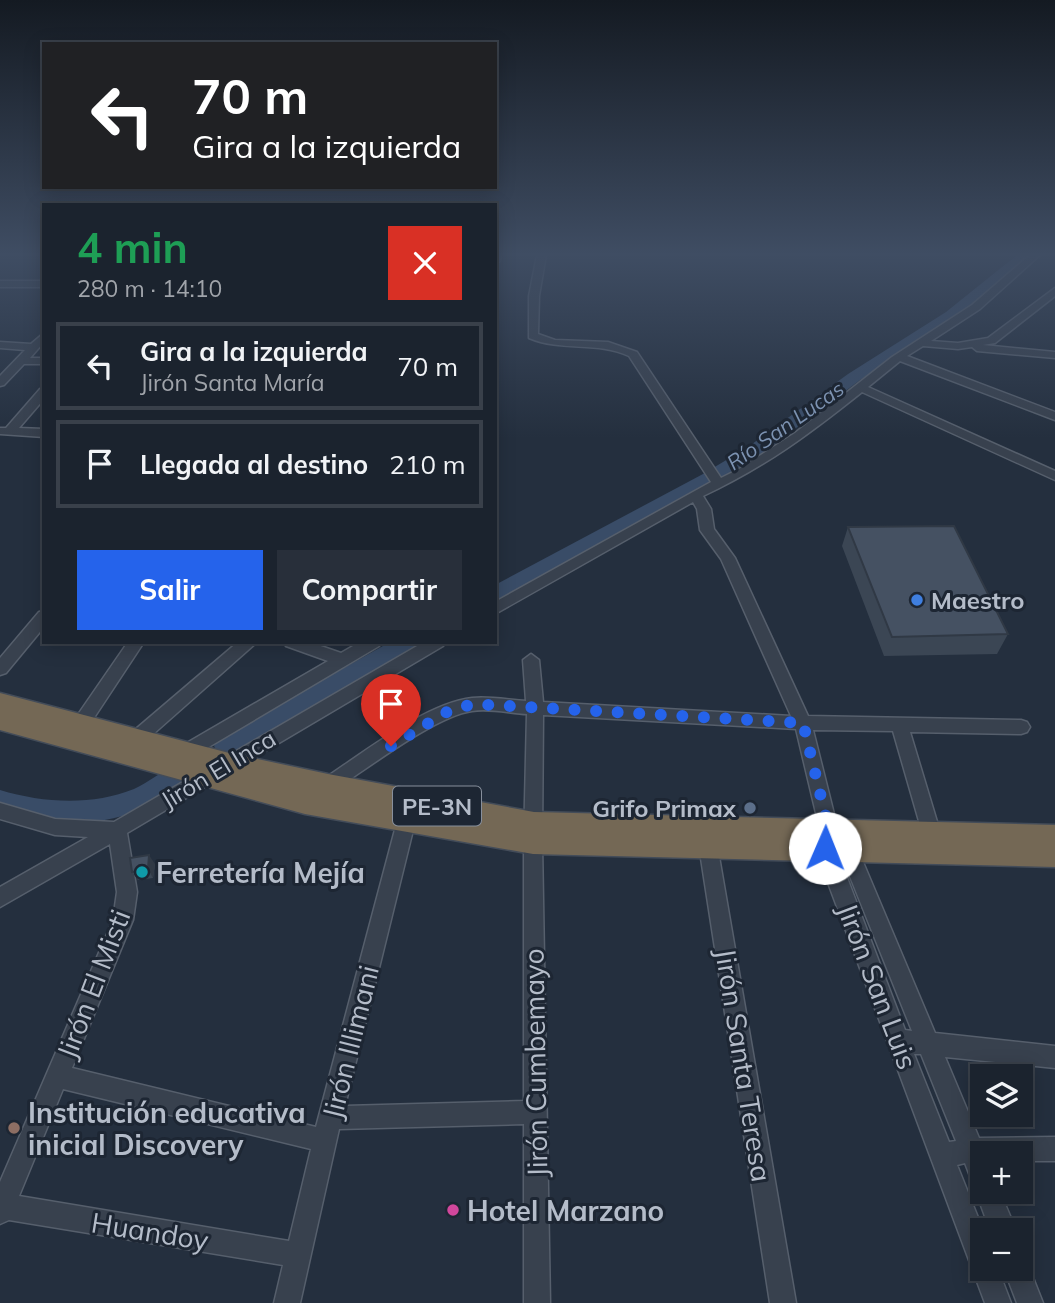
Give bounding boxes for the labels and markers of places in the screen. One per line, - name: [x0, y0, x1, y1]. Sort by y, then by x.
- place label: Maestro: [931, 585, 1024, 615]
- marker: Maestro: [909, 592, 925, 608]
- pin: [361, 674, 421, 746]
- place label: Grifo Primax: [592, 793, 737, 823]
- marker: Grifo Primax: [742, 800, 758, 816]
- place label: Ferretería Mejía: [156, 855, 365, 890]
- marker: Ferretería Mejía: [134, 864, 150, 880]
- place label: Institución educativa inicial Discovery: [28, 1095, 306, 1162]
- marker: Institución educativa inicial Discovery: [6, 1120, 22, 1136]
- place label: Hotel Marzano: [467, 1193, 664, 1228]
- marker: Hotel Marzano: [445, 1202, 461, 1218]

